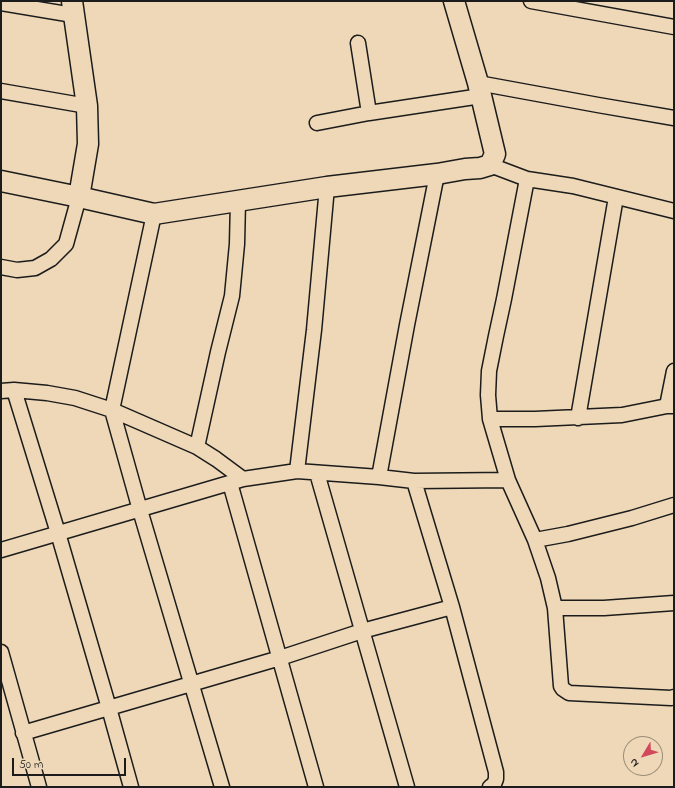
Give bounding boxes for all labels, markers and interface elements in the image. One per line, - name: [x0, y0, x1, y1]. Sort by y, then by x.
- north arrow: [623, 736, 663, 776]
- scale bar: [14, 750, 128, 776]
- text: N: [626, 755, 643, 771]
- text: 50 m: [19, 756, 43, 774]

